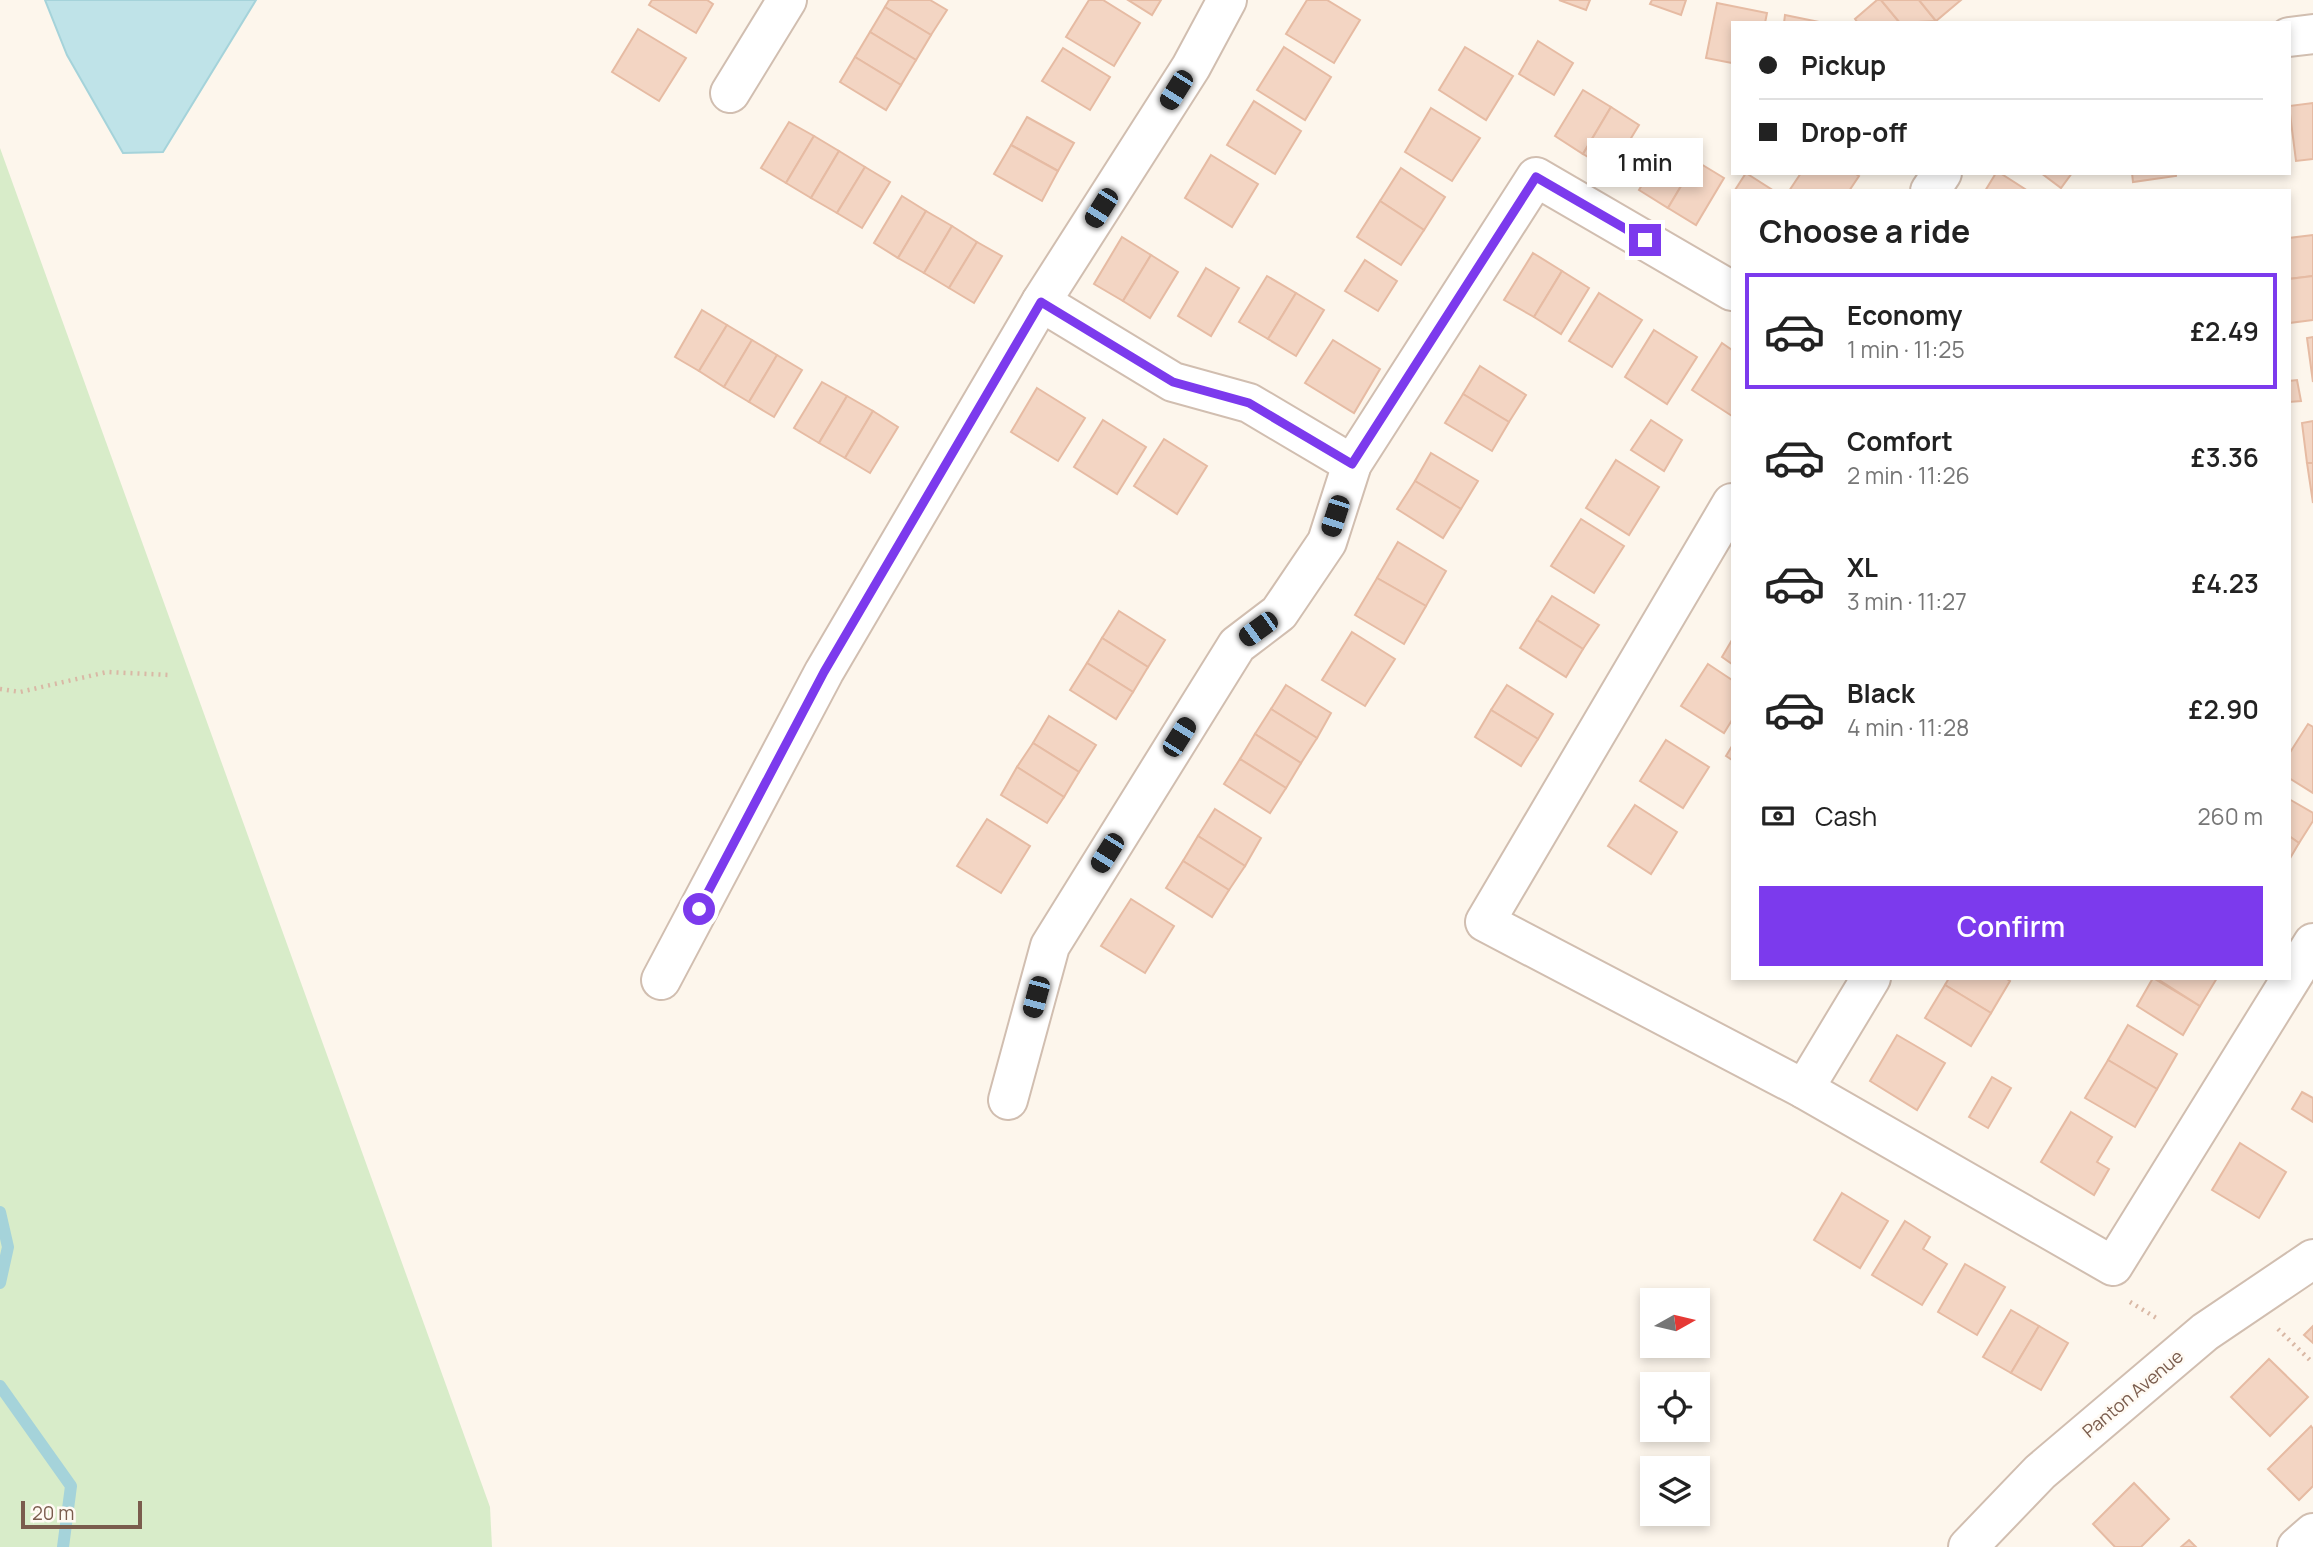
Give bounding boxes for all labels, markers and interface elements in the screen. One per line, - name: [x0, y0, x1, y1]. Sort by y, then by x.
- text: Pickup: [1801, 47, 1886, 83]
- car: [1156, 67, 1197, 113]
- text: Drop-off: [1801, 114, 1907, 150]
- callout: 1 min: [1587, 138, 1703, 188]
- text: 1 min: [1618, 146, 1672, 178]
- car: [1081, 185, 1122, 231]
- text: Choose a ride: [1759, 209, 1970, 253]
- route end: [1629, 224, 1661, 256]
- text: Economy: [1847, 297, 1962, 333]
- icon: car: [1763, 300, 1826, 363]
- text: £2.49: [2190, 313, 2259, 349]
- text: 1 min · 11:25: [1847, 333, 1965, 365]
- text: Comfort: [1847, 423, 1953, 459]
- icon: car: [1763, 426, 1826, 489]
- text: £3.36: [2191, 439, 2259, 475]
- text: 2 min · 11:26: [1847, 459, 1970, 491]
- car: [1319, 493, 1352, 539]
- text: XL: [1847, 549, 1878, 585]
- icon: car: [1763, 552, 1826, 615]
- text: £4.23: [2191, 565, 2259, 601]
- text: 3 min · 11:27: [1847, 585, 1967, 617]
- car: [1235, 608, 1282, 650]
- text: Black: [1847, 675, 1915, 711]
- icon: car: [1763, 678, 1826, 741]
- text: £2.90: [2189, 691, 2259, 727]
- text: 4 min · 11:28: [1847, 711, 1969, 743]
- car: [1159, 714, 1200, 760]
- icon: cash: [1759, 797, 1797, 835]
- text: Cash: [1815, 798, 1877, 834]
- text: 260 m: [2197, 800, 2263, 832]
- car: [1087, 830, 1128, 876]
- button: Confirm: [1759, 886, 2263, 966]
- route start: [683, 893, 715, 925]
- car: [1021, 974, 1052, 1020]
- north arrow: [1640, 1288, 1710, 1358]
- map controls: [1640, 1288, 1710, 1526]
- street label: Panton Avenue: [2077, 1344, 2188, 1442]
- button: locate: [1640, 1372, 1710, 1442]
- button: layers: [1640, 1456, 1710, 1526]
- scale bar: [21, 1498, 142, 1530]
- text: 20 m: [32, 1500, 74, 1526]

